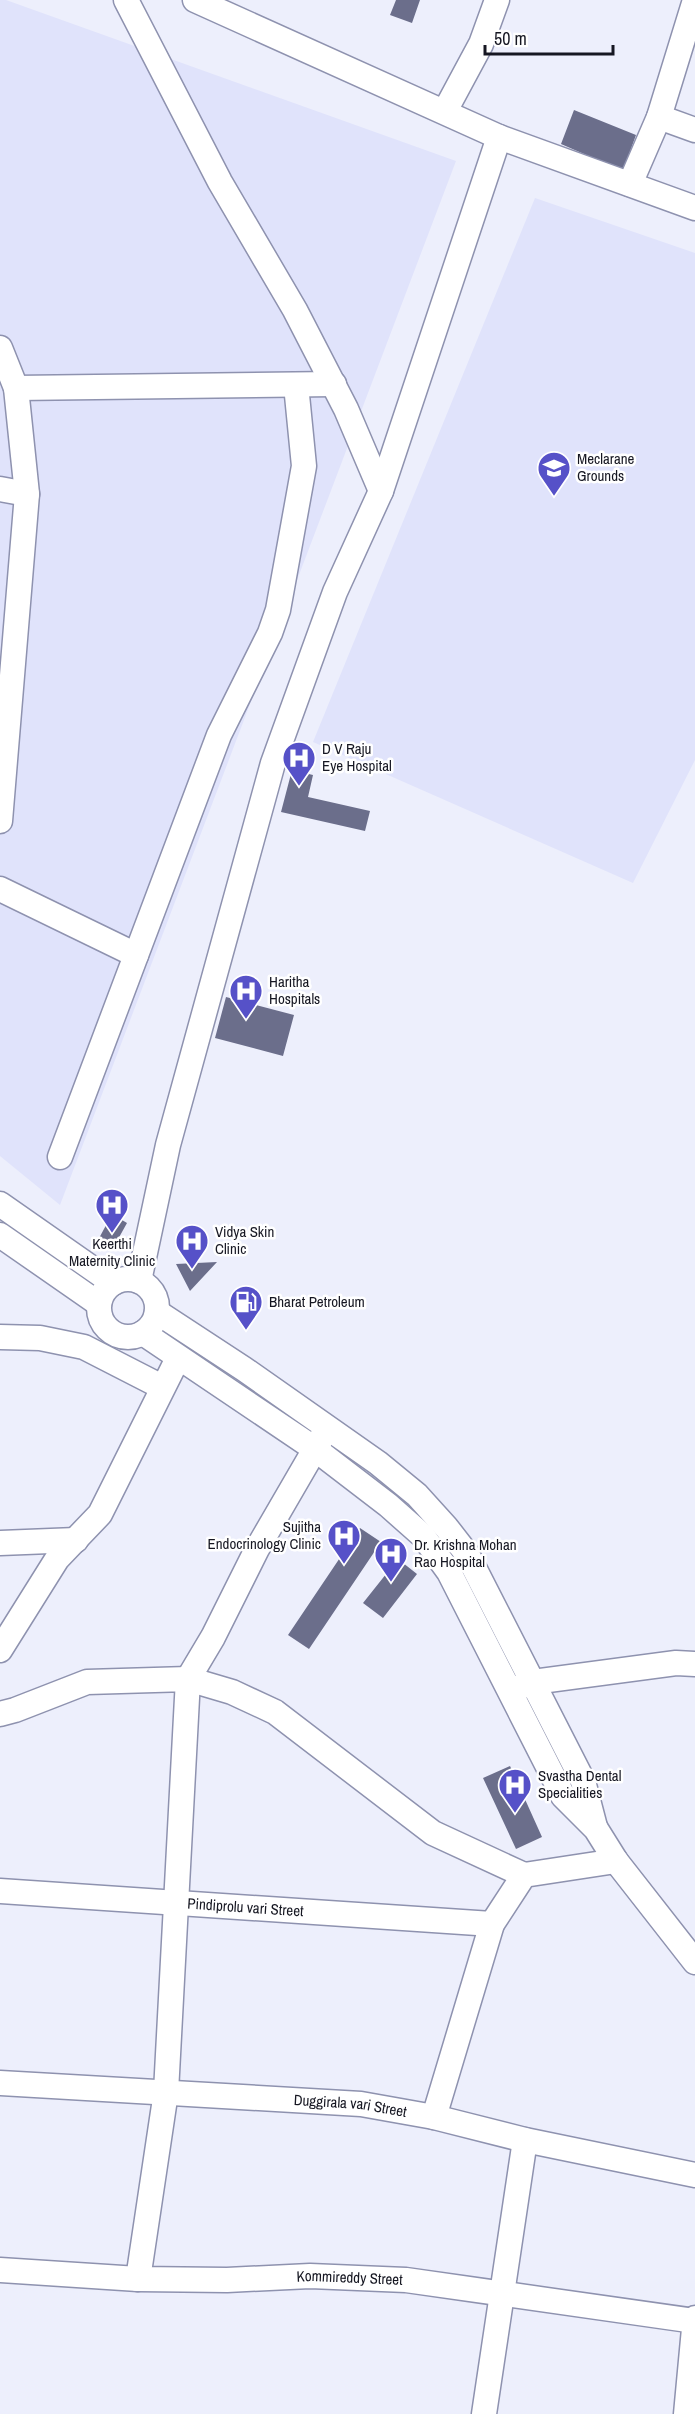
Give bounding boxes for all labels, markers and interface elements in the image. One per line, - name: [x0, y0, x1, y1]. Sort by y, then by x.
- scale bar: [485, 18, 612, 56]
- text: 50 m: [494, 26, 527, 51]
- place label: Meclarane Grounds: [577, 448, 635, 486]
- school or university icon: Meclarane Grounds: [536, 450, 572, 497]
- place label: D V Raju Eye Hospital: [322, 738, 392, 776]
- hospital icon: D V Raju Eye Hospital: [281, 740, 317, 787]
- place label: Haritha Hospitals: [269, 971, 320, 1009]
- hospital icon: Haritha Hospitals: [228, 973, 264, 1020]
- hospital icon: Keerthi Maternity Clinic: [94, 1187, 130, 1234]
- place label: Vidya Skin Clinic: [215, 1221, 274, 1259]
- hospital icon: Vidya Skin Clinic: [174, 1223, 210, 1270]
- place label: Keerthi Maternity Clinic: [69, 1233, 155, 1271]
- fuel station icon: Bharat Petroleum: [228, 1284, 264, 1331]
- place label: Bharat Petroleum: [269, 1291, 365, 1312]
- place label: Sujitha Endocrinology Clinic: [208, 1516, 321, 1554]
- hospital icon: Sujitha Endocrinology Clinic: [326, 1518, 362, 1565]
- place label: Dr. Krishna Mohan Rao Hospital: [414, 1534, 517, 1572]
- hospital icon: Dr. Krishna Mohan Rao Hospital: [373, 1536, 409, 1583]
- place label: Svastha Dental Specialities: [538, 1765, 621, 1803]
- hospital icon: Svastha Dental Specialities: [497, 1767, 533, 1814]
- street label: Pindiprolu vari Street: [187, 1893, 305, 1921]
- street label: Duggirala vari Street: [293, 2089, 409, 2122]
- street label: Kommireddy Street: [296, 2265, 404, 2290]

